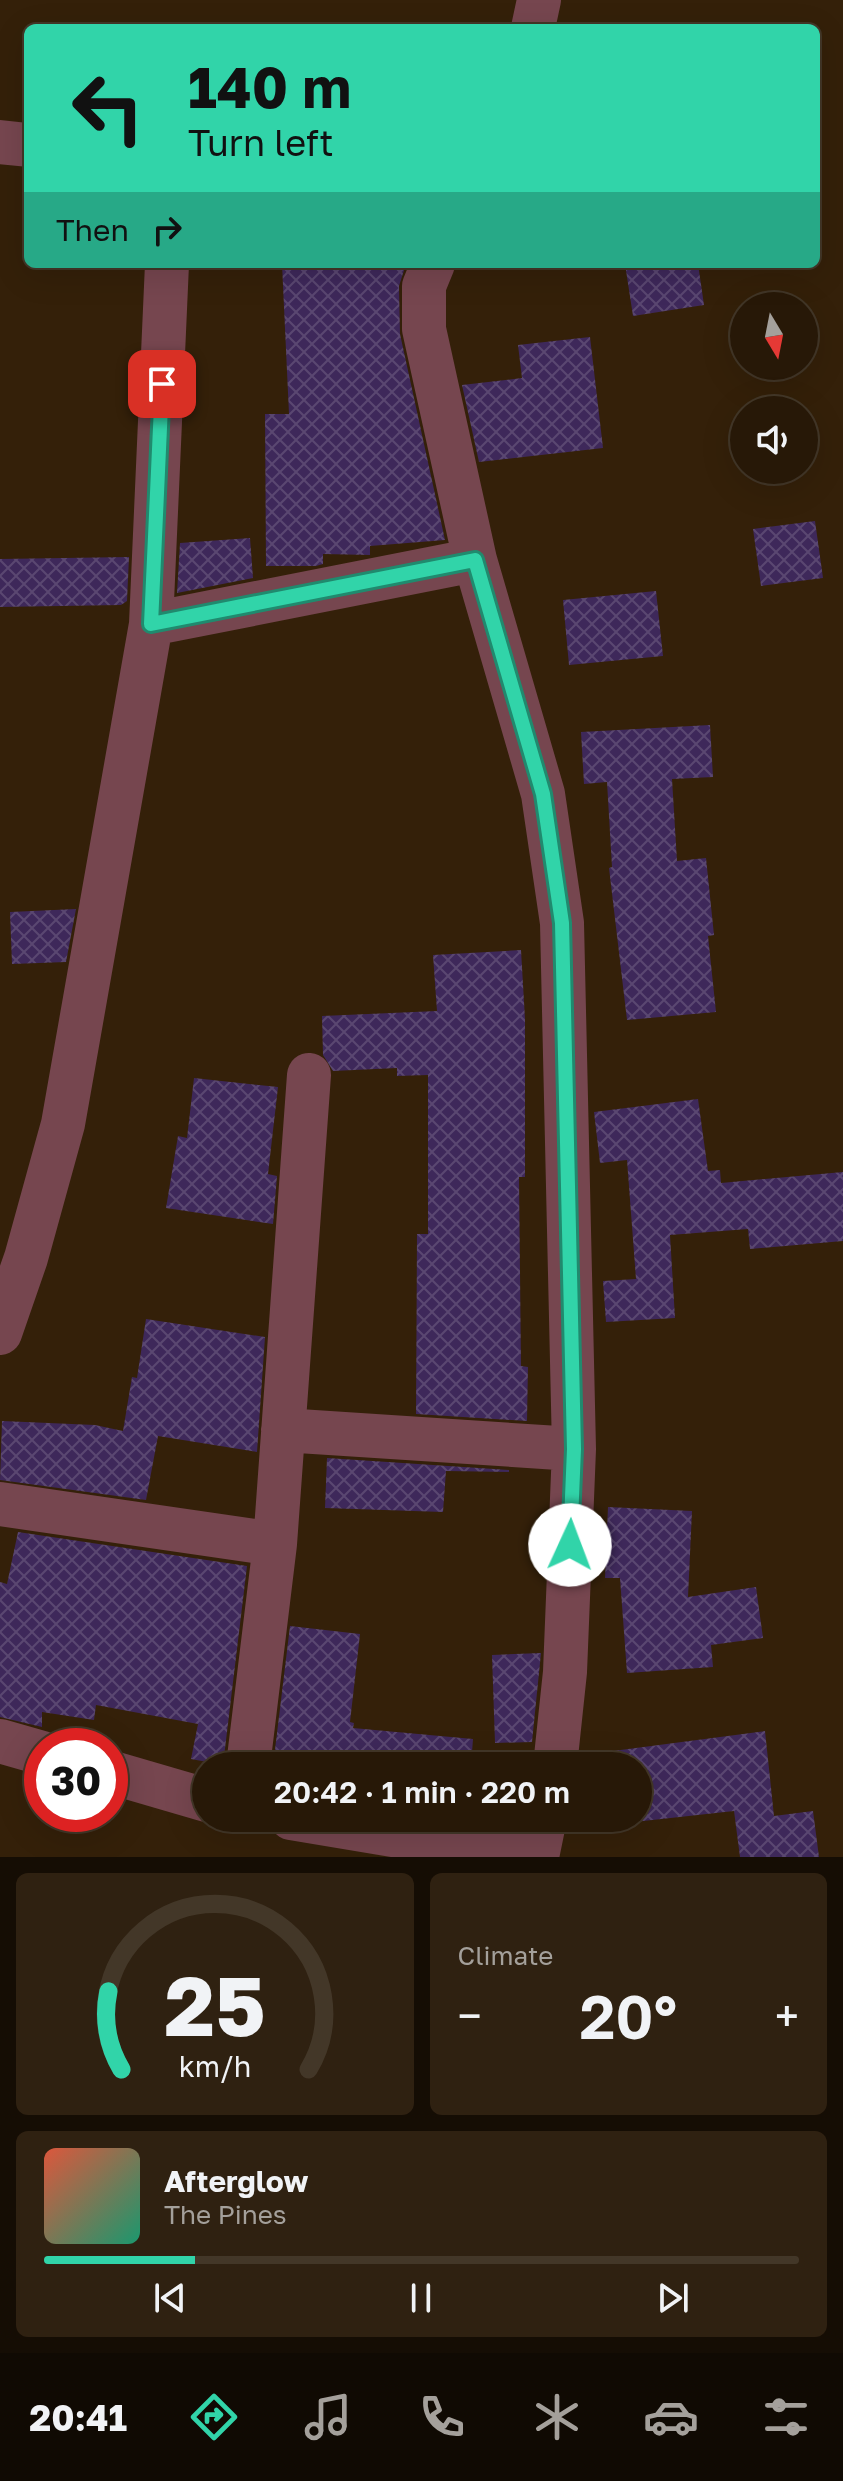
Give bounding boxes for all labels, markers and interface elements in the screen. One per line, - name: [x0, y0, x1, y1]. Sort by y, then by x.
- text: 140 m: [188, 53, 351, 120]
- icon: left: [56, 56, 160, 160]
- text: Turn left: [188, 121, 334, 164]
- icon: right: [145, 208, 189, 252]
- text: Then: [56, 212, 129, 248]
- north arrow: [730, 292, 818, 380]
- map controls: [730, 292, 818, 484]
- pin: [128, 350, 196, 418]
- icon: arrive: [140, 362, 184, 406]
- button: sound: [730, 396, 818, 484]
- position arrow: [528, 1503, 612, 1587]
- speed limit sign: 30: [24, 1728, 128, 1832]
- text: 20:42 · 1 min · 220 m: [274, 1774, 570, 1810]
- text: Climate: [458, 1940, 553, 1971]
- text: 25: [164, 1954, 266, 2054]
- text: 20°: [579, 1980, 677, 2052]
- text: −: [458, 1989, 482, 2042]
- text: +: [775, 1989, 799, 2042]
- text: km/h: [178, 2049, 251, 2083]
- text: Afterglow: [164, 2163, 308, 2199]
- text: The Pines: [164, 2199, 287, 2230]
- icon: previous: [148, 2276, 192, 2320]
- icon: pause: [399, 2276, 443, 2320]
- icon: next: [651, 2276, 695, 2320]
- icon: directions: [186, 2389, 242, 2445]
- icon: music: [300, 2389, 356, 2445]
- icon: phone: [414, 2389, 470, 2445]
- icon: climate: [529, 2389, 585, 2445]
- icon: car: [643, 2389, 699, 2445]
- icon: filters: [758, 2389, 814, 2445]
- text: 20:41: [29, 2396, 127, 2439]

